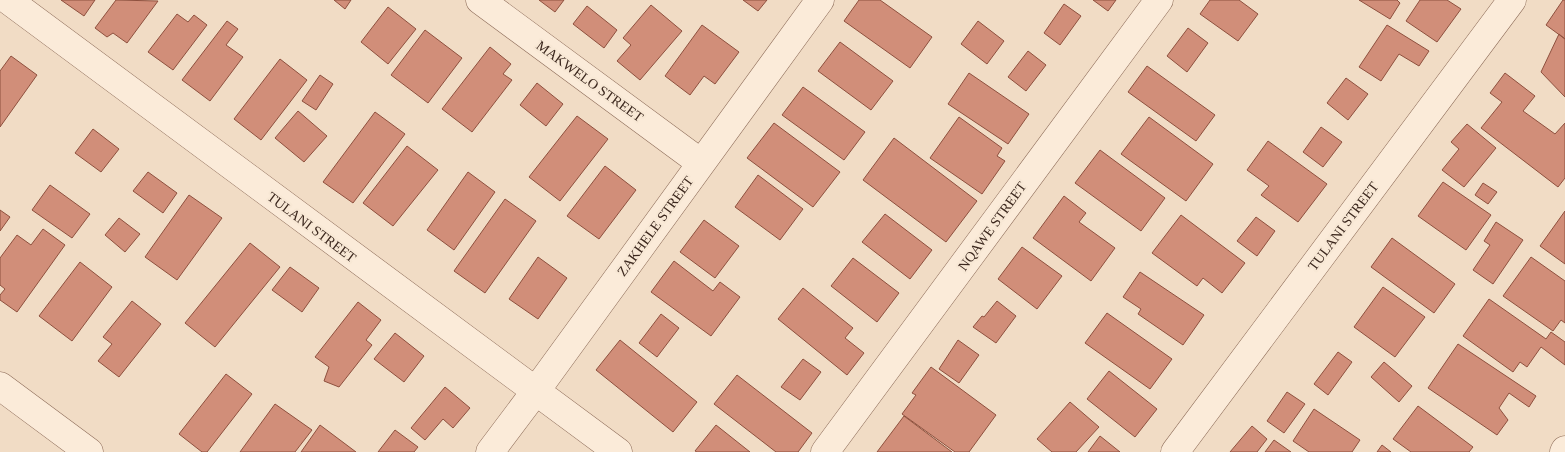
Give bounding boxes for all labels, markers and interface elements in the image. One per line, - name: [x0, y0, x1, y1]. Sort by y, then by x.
- street label: MAKWELO STREET: [534, 38, 646, 125]
- street label: ZAKHELE STREET: [614, 173, 697, 279]
- street label: NQAWE STREET: [955, 179, 1030, 274]
- street label: TULANI STREET: [1305, 179, 1382, 274]
- street label: TULANI STREET: [264, 189, 359, 266]

